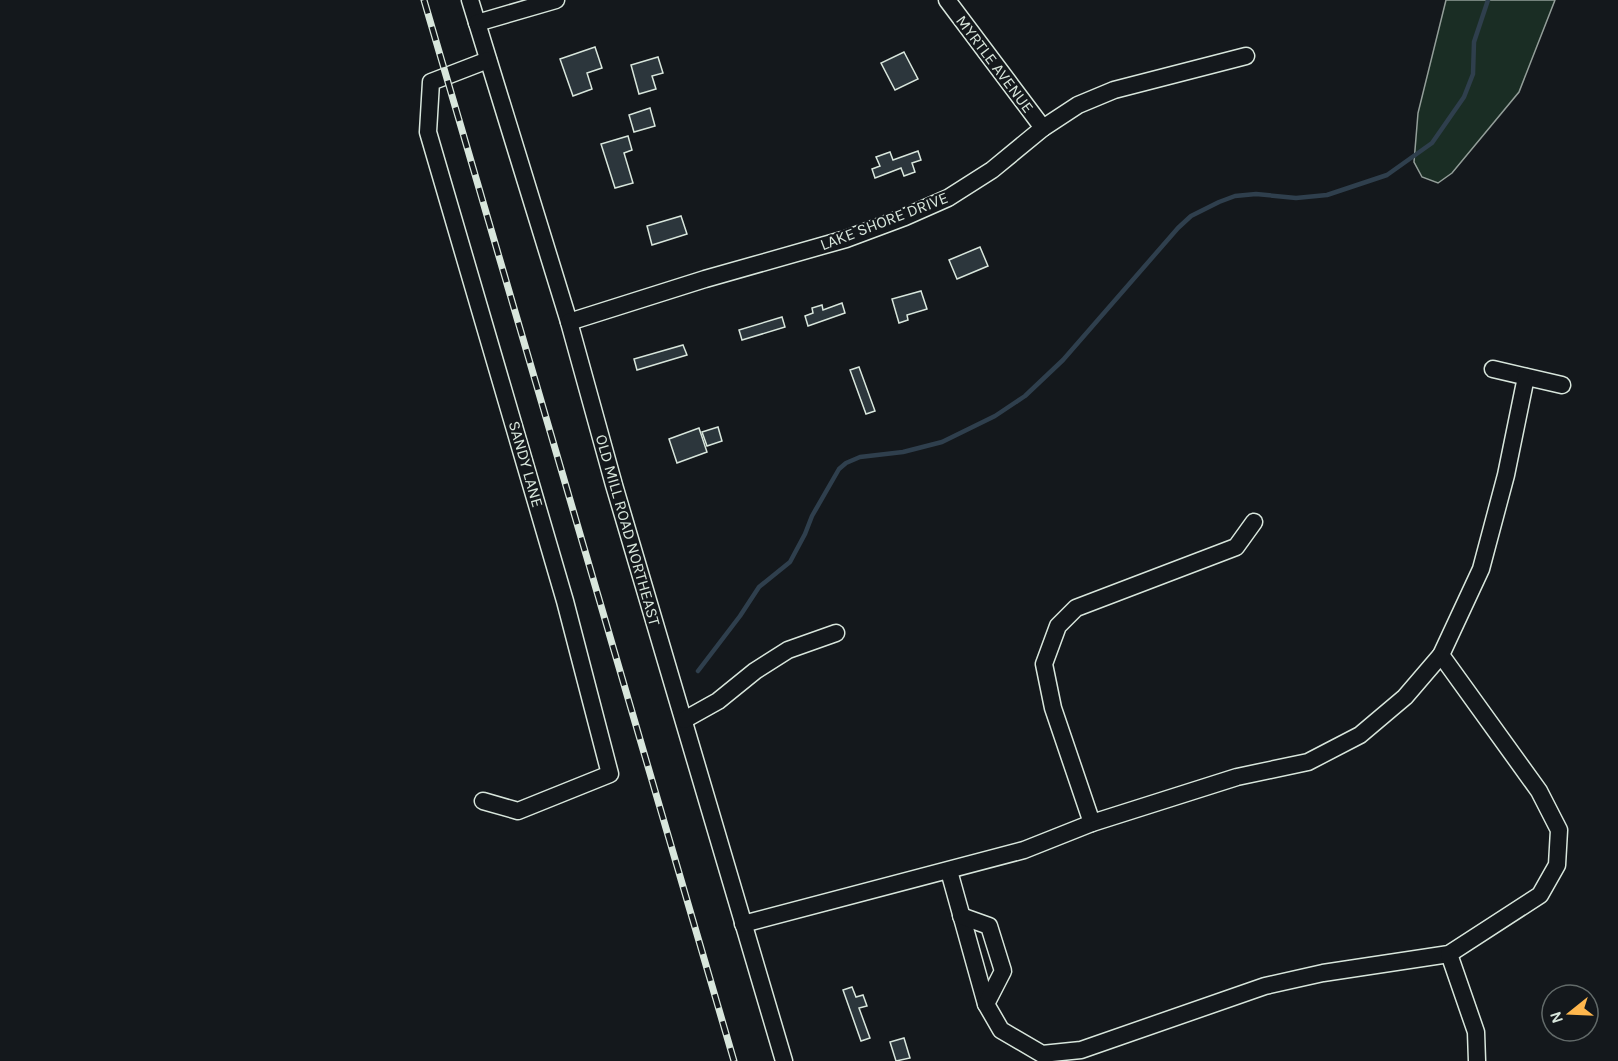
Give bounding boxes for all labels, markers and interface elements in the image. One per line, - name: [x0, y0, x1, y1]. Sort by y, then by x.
- street label: MYRTLE AVENUE: [952, 11, 1038, 117]
- street label: LAKE SHORE DRIVE: [817, 188, 951, 254]
- street label: SANDY LANE: [505, 419, 547, 509]
- street label: OLD MILL ROAD NORTHEAST: [592, 432, 664, 628]
- north arrow: [1540, 983, 1600, 1043]
- text: N: [1545, 1009, 1567, 1026]

